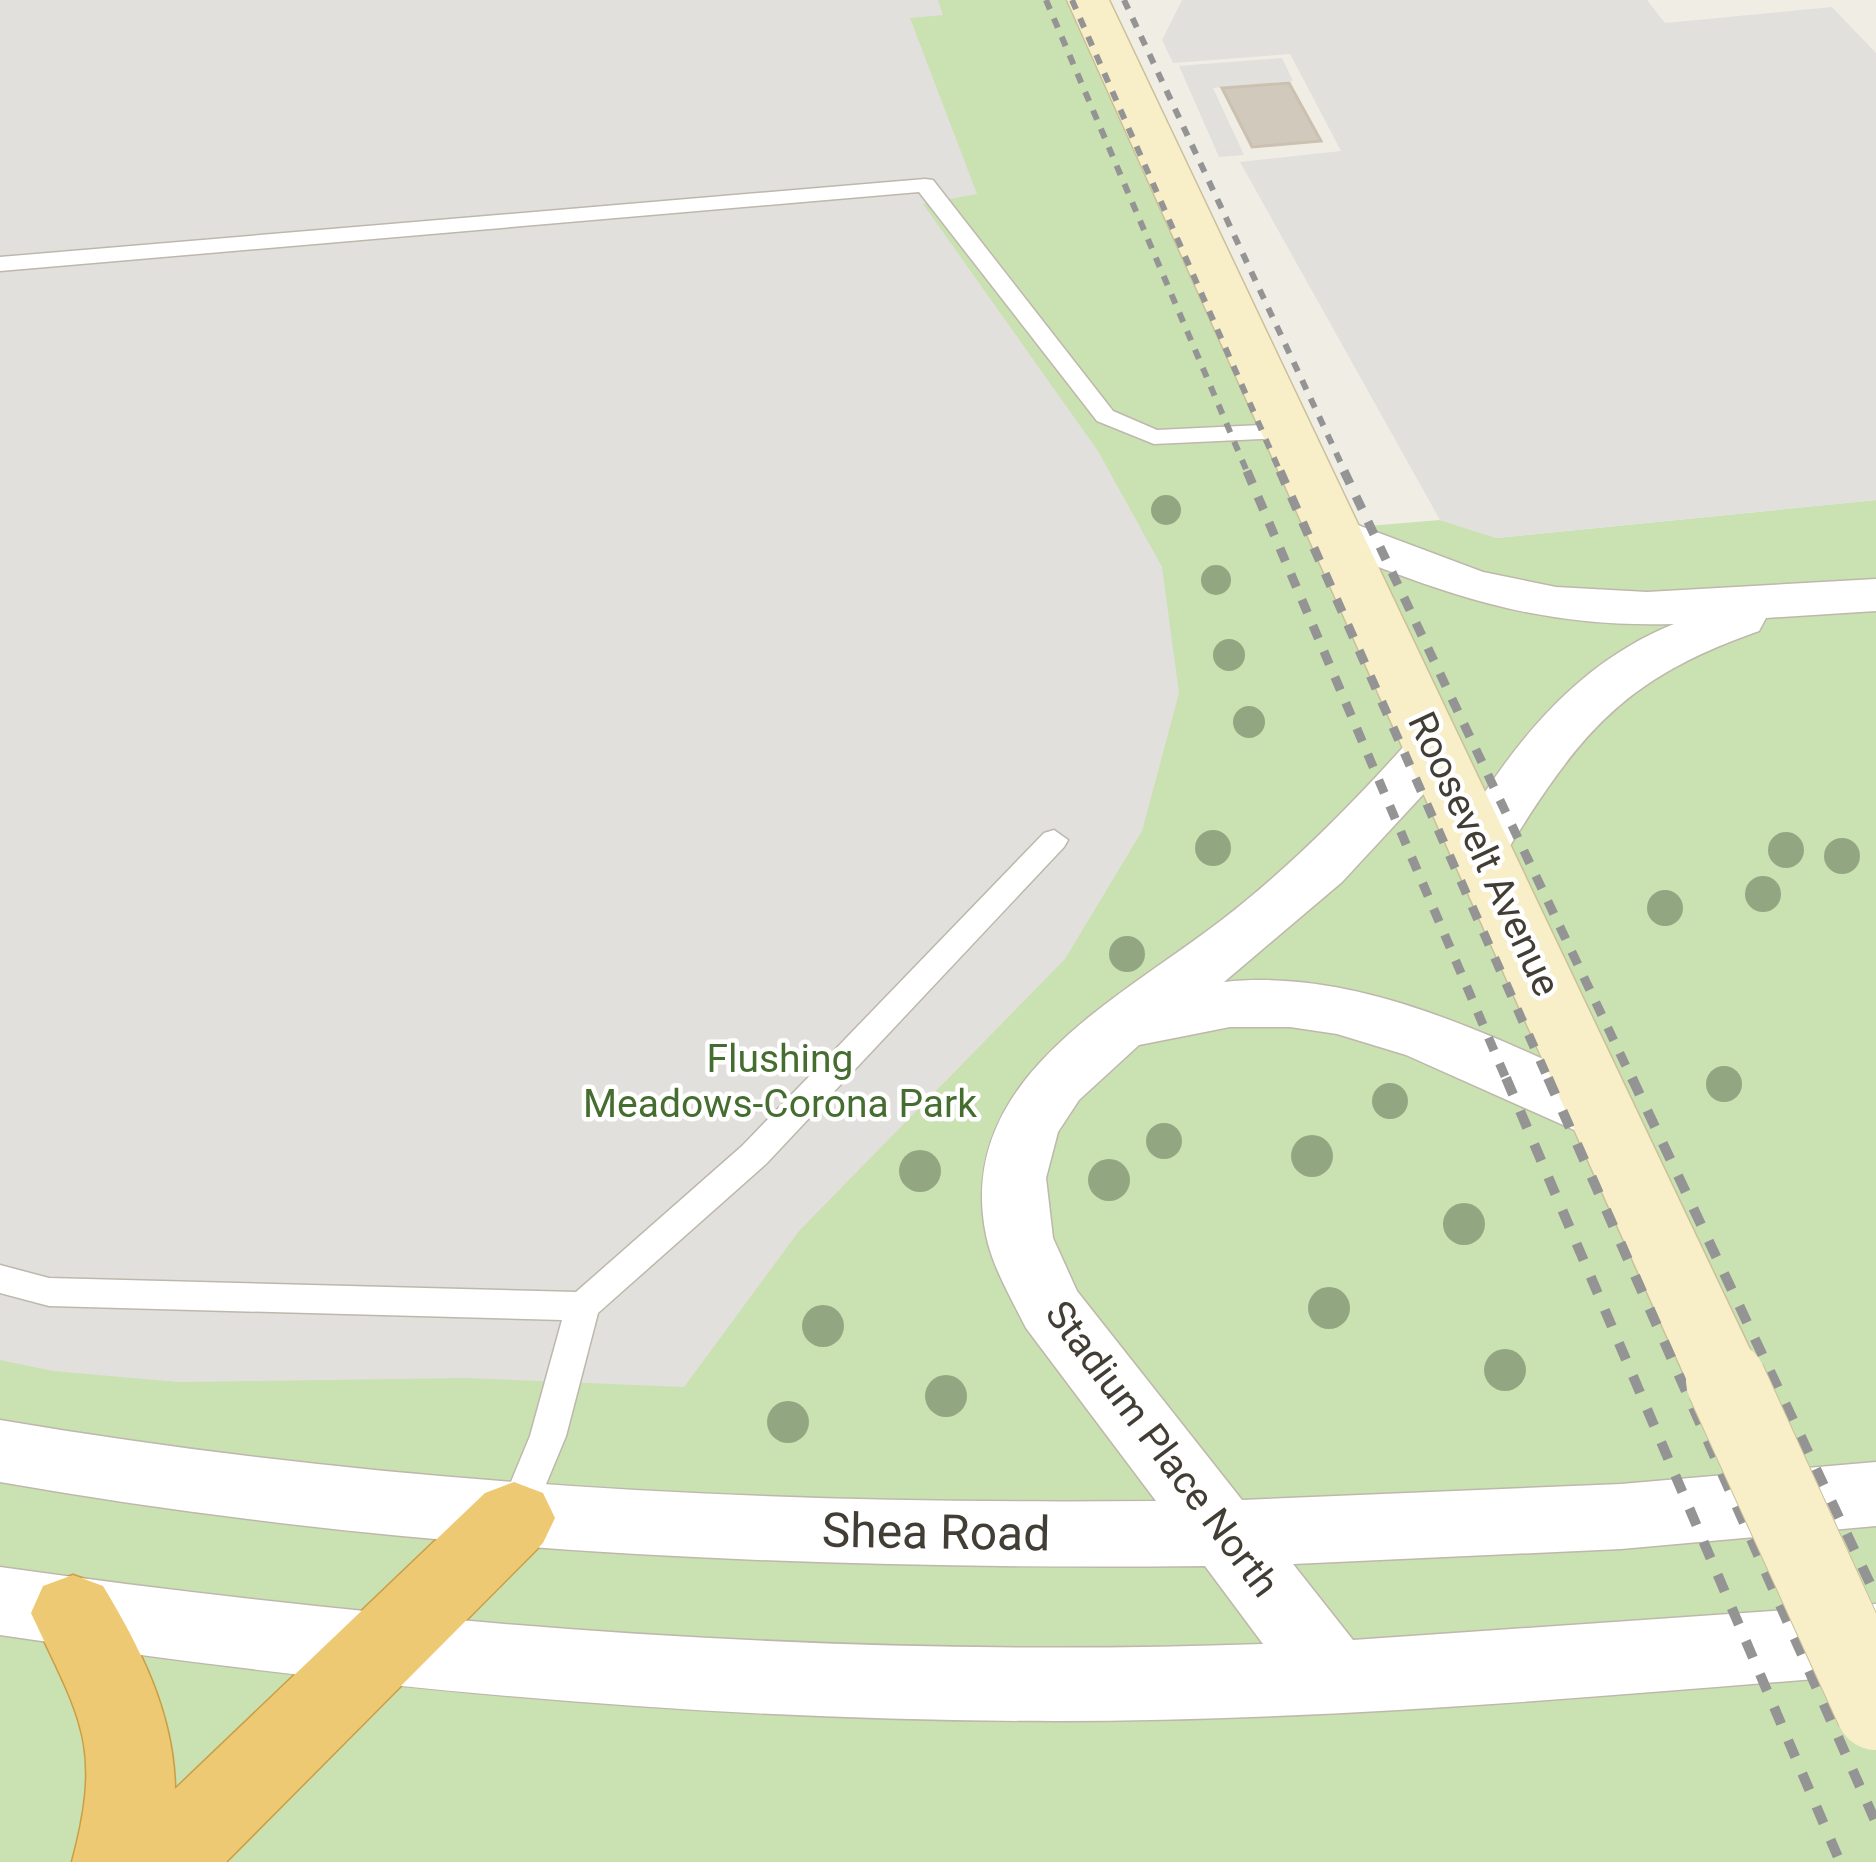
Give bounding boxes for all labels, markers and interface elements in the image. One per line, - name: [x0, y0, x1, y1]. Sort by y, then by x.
- street label: Roosevelt Avenue: [1398, 705, 1570, 1003]
- park label: Flushing Meadows-Corona Park: [583, 1036, 977, 1127]
- street label: Stadium Place North: [1036, 1292, 1288, 1606]
- street label: Shea Road: [821, 1502, 1051, 1562]

